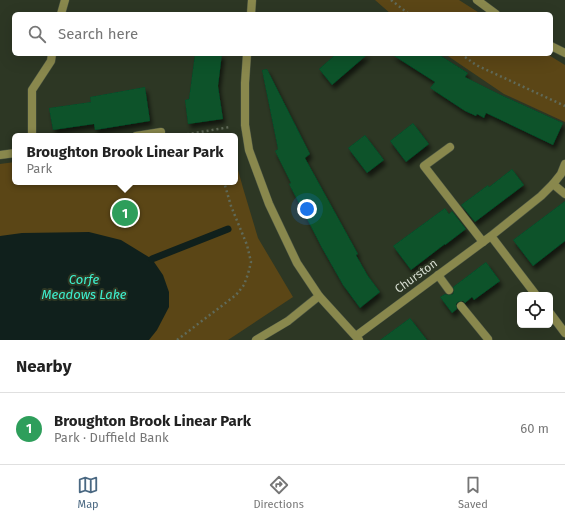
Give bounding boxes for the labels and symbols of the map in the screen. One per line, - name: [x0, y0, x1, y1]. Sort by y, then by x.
- pin: 1: [112, 198, 138, 228]
- your location: [297, 199, 317, 219]
- street label: Churston: [392, 256, 440, 296]
- water label: Corfe Meadows Lake: [41, 272, 127, 302]

